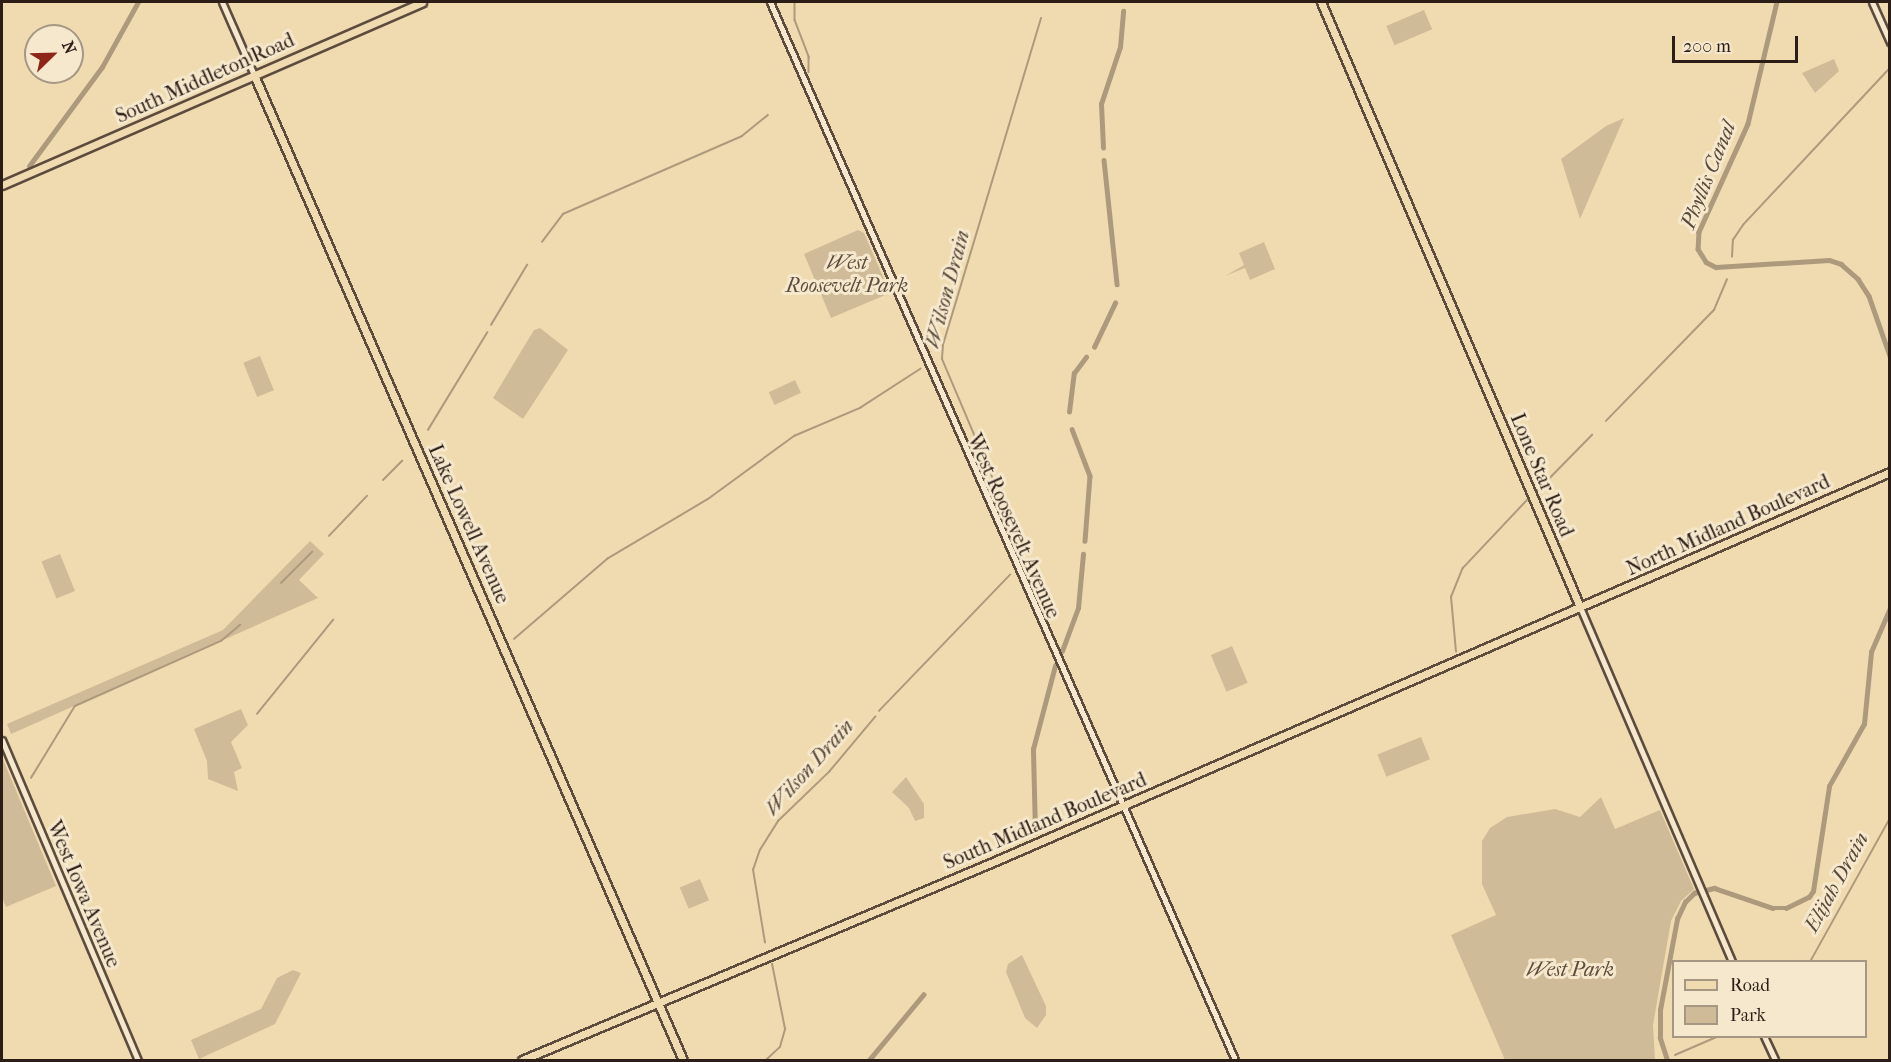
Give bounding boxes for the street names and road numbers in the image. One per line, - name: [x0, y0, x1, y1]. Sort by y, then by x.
- street label: South Middleton Road: [112, 28, 298, 128]
- street label: Lone Star Road: [1505, 410, 1579, 540]
- street label: West Roosevelt Avenue: [962, 430, 1066, 622]
- street label: Lake Lowell Avenue: [423, 441, 515, 607]
- street label: North Midland Boulevard: [1623, 469, 1833, 581]
- street label: South Midland Boulevard: [940, 767, 1150, 875]
- street label: West Iowa Avenue: [42, 817, 126, 971]

